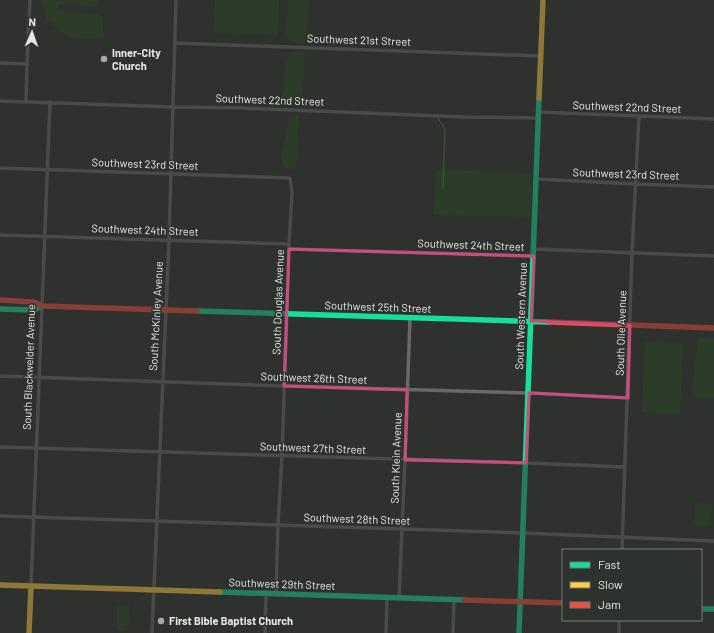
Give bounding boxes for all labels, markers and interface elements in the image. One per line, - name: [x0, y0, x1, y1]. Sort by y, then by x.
- north arrow: [12, 12, 52, 52]
- text: N: [28, 15, 36, 28]
- street label: Southwest 21st Street: [307, 31, 411, 48]
- place label: Inner-City Church: [112, 46, 161, 72]
- marker: Inner-City Church: [99, 54, 109, 64]
- street label: Southwest 22nd Street: [215, 91, 325, 108]
- street label: Southwest 22nd Street: [572, 98, 682, 115]
- street label: Southwest 23rd Street: [91, 155, 199, 172]
- street label: Southwest 23rd Street: [572, 165, 680, 182]
- street label: Southwest 24th Street: [91, 221, 199, 238]
- street label: Southwest 24th Street: [417, 236, 525, 253]
- street label: South Douglas Avenue: [269, 249, 286, 355]
- street label: South McKinley Avenue: [146, 261, 165, 371]
- street label: South Western Avenue: [512, 262, 529, 370]
- street label: South Olie Avenue: [613, 290, 628, 376]
- street label: Southwest 25th Street: [324, 298, 432, 315]
- street label: South Blackwelder Avenue: [20, 304, 37, 430]
- street label: Southwest 26th Street: [260, 369, 368, 386]
- street label: South Klein Avenue: [387, 412, 404, 504]
- street label: Southwest 27th Street: [260, 439, 366, 456]
- street label: Southwest 28th Street: [303, 510, 411, 527]
- legend: [562, 549, 702, 621]
- text: Fast: [598, 557, 621, 571]
- street label: Southwest 29th Street: [228, 575, 336, 592]
- text: Slow: [598, 577, 623, 591]
- text: Jam: [598, 597, 621, 611]
- place label: First Bible Baptist Church: [169, 614, 293, 627]
- marker: First Bible Baptist Church: [156, 616, 166, 626]

